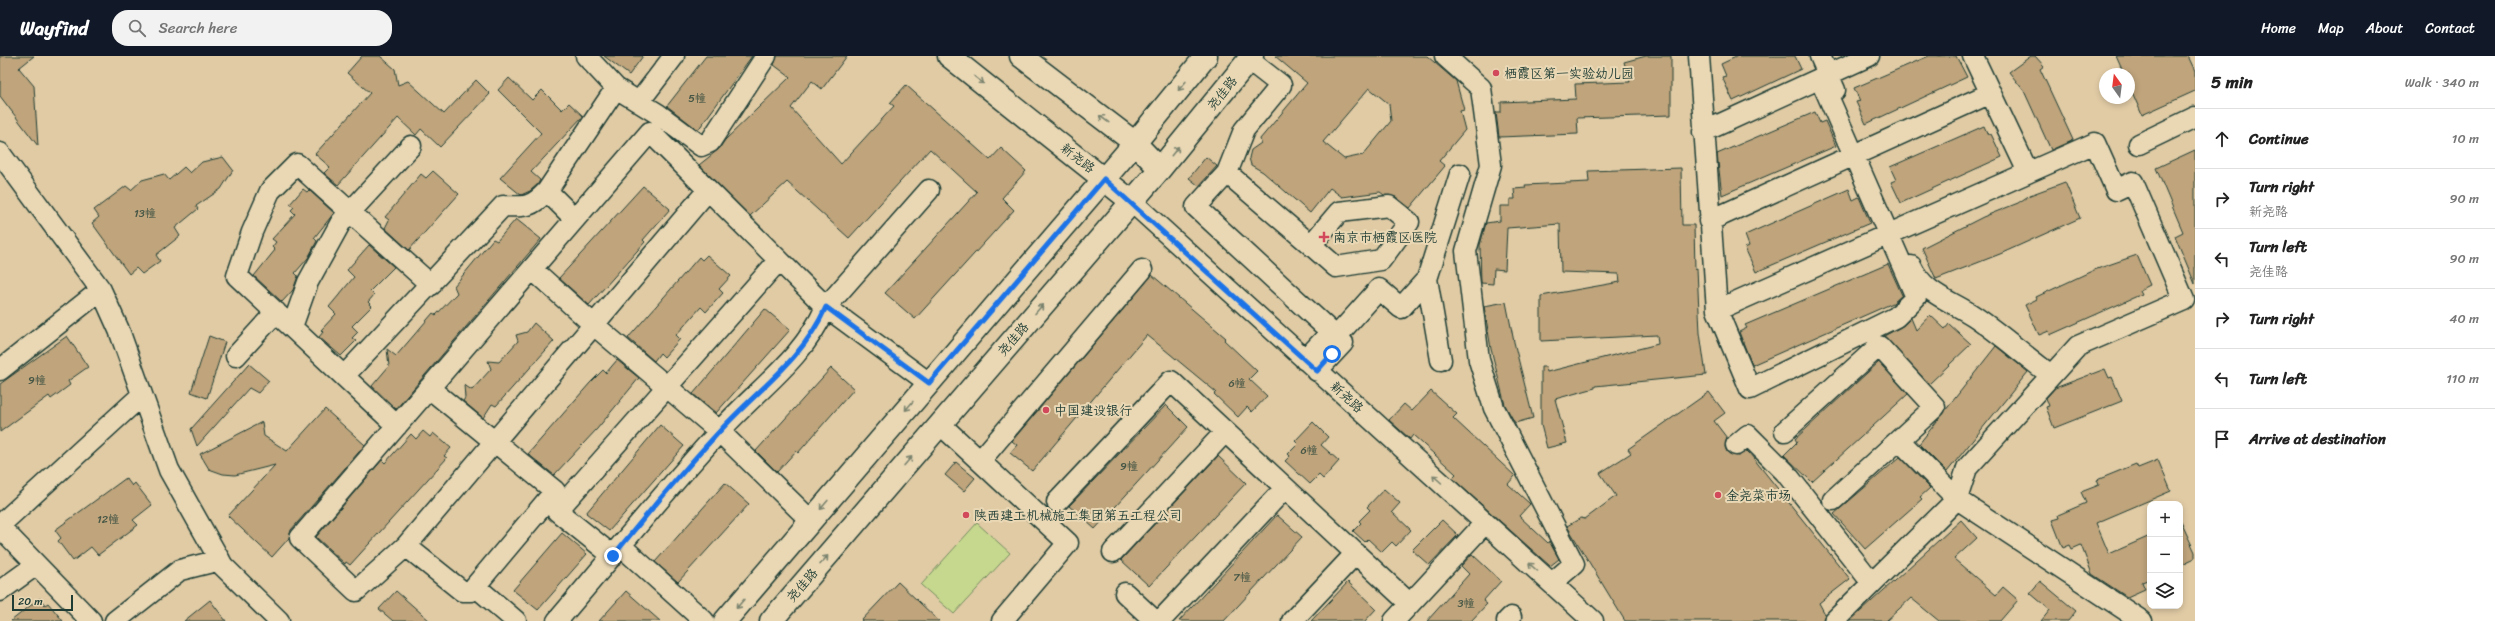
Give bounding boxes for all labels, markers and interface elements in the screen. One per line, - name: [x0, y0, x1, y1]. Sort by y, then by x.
- search box: [112, 10, 392, 46]
- text: Wayfind: [20, 12, 88, 45]
- text: Search here: [158, 15, 237, 41]
- text: Home: [2261, 16, 2296, 41]
- text: Map: [2318, 16, 2344, 41]
- text: About: [2366, 16, 2403, 41]
- text: Contact: [2425, 16, 2475, 41]
- icon: search: [126, 17, 148, 39]
- place label: 栖霞区第一实验幼儿园: [1504, 62, 1634, 85]
- text: 5 min: [2211, 67, 2253, 97]
- marker: 栖霞区第一实验幼儿园: [1491, 68, 1501, 78]
- north arrow: [2099, 68, 2135, 104]
- street label: 尧佳路: [1201, 71, 1243, 115]
- text: Walk · 340 m: [2405, 71, 2479, 94]
- one-way arrow: [974, 76, 985, 85]
- one-way arrow: [1177, 81, 1186, 91]
- house number: 5幢: [688, 89, 707, 108]
- one-way arrow: [1098, 115, 1109, 124]
- text: Continue: [2249, 126, 2309, 152]
- text: 10 m: [2452, 127, 2479, 150]
- icon: ahead: [2211, 128, 2233, 150]
- street label: 新尧路: [1056, 137, 1100, 179]
- one-way arrow: [1170, 145, 1179, 156]
- text: Turn right: [2249, 174, 2314, 200]
- text: 90 m: [2449, 187, 2479, 210]
- icon: right: [2211, 188, 2233, 210]
- text: 新尧路: [2249, 200, 2288, 223]
- house number: 13幢: [134, 204, 157, 223]
- place label: 南京市栖霞区医院: [1333, 226, 1437, 249]
- marker: 南京市栖霞区医院: [1318, 231, 1330, 243]
- text: Turn left: [2249, 234, 2307, 260]
- text: 90 m: [2449, 247, 2479, 270]
- icon: left: [2211, 248, 2233, 270]
- text: 尧佳路: [2249, 260, 2288, 283]
- one-way arrow: [1034, 304, 1043, 315]
- text: Turn right: [2249, 306, 2314, 332]
- text: 40 m: [2449, 307, 2479, 330]
- icon: right: [2211, 308, 2233, 330]
- street label: 尧佳路: [992, 317, 1034, 361]
- route start: [1323, 345, 1341, 363]
- text: Turn left: [2249, 366, 2307, 392]
- text: 110 m: [2446, 367, 2479, 390]
- icon: left: [2211, 368, 2233, 390]
- house number: 9幢: [28, 371, 47, 390]
- house number: 6幢: [1228, 374, 1247, 393]
- street label: 新尧路: [1325, 375, 1369, 419]
- place label: 中国建设银行: [1054, 399, 1132, 422]
- one-way arrow: [904, 401, 913, 412]
- marker: 中国建设银行: [1041, 405, 1051, 415]
- text: Arrive at destination: [2249, 426, 2386, 452]
- icon: arrive: [2211, 428, 2233, 450]
- house number: 6幢: [1300, 441, 1319, 460]
- one-way arrow: [904, 456, 913, 466]
- house number: 9幢: [1120, 457, 1139, 476]
- one-way arrow: [1432, 474, 1442, 484]
- place label: 金尧菜市场: [1726, 484, 1791, 507]
- marker: 金尧菜市场: [1713, 490, 1723, 500]
- one-way arrow: [820, 500, 829, 511]
- map controls: [2147, 501, 2183, 609]
- button: +: [2147, 501, 2183, 537]
- place label: 陕西建工机械施工集团第五工程公司: [974, 504, 1182, 527]
- house number: 12幢: [97, 510, 120, 529]
- marker: 陕西建工机械施工集团第五工程公司: [961, 510, 971, 520]
- button: −: [2147, 537, 2183, 573]
- route end: [604, 547, 622, 565]
- one-way arrow: [819, 554, 828, 565]
- one-way arrow: [1528, 562, 1538, 571]
- street label: 尧佳路: [781, 563, 823, 607]
- house number: 7幢: [1233, 568, 1252, 587]
- button: layers: [2147, 573, 2183, 609]
- text: 20 m: [18, 592, 43, 611]
- scale bar: [12, 593, 73, 612]
- house number: 3幢: [1457, 594, 1476, 613]
- one-way arrow: [735, 599, 744, 609]

